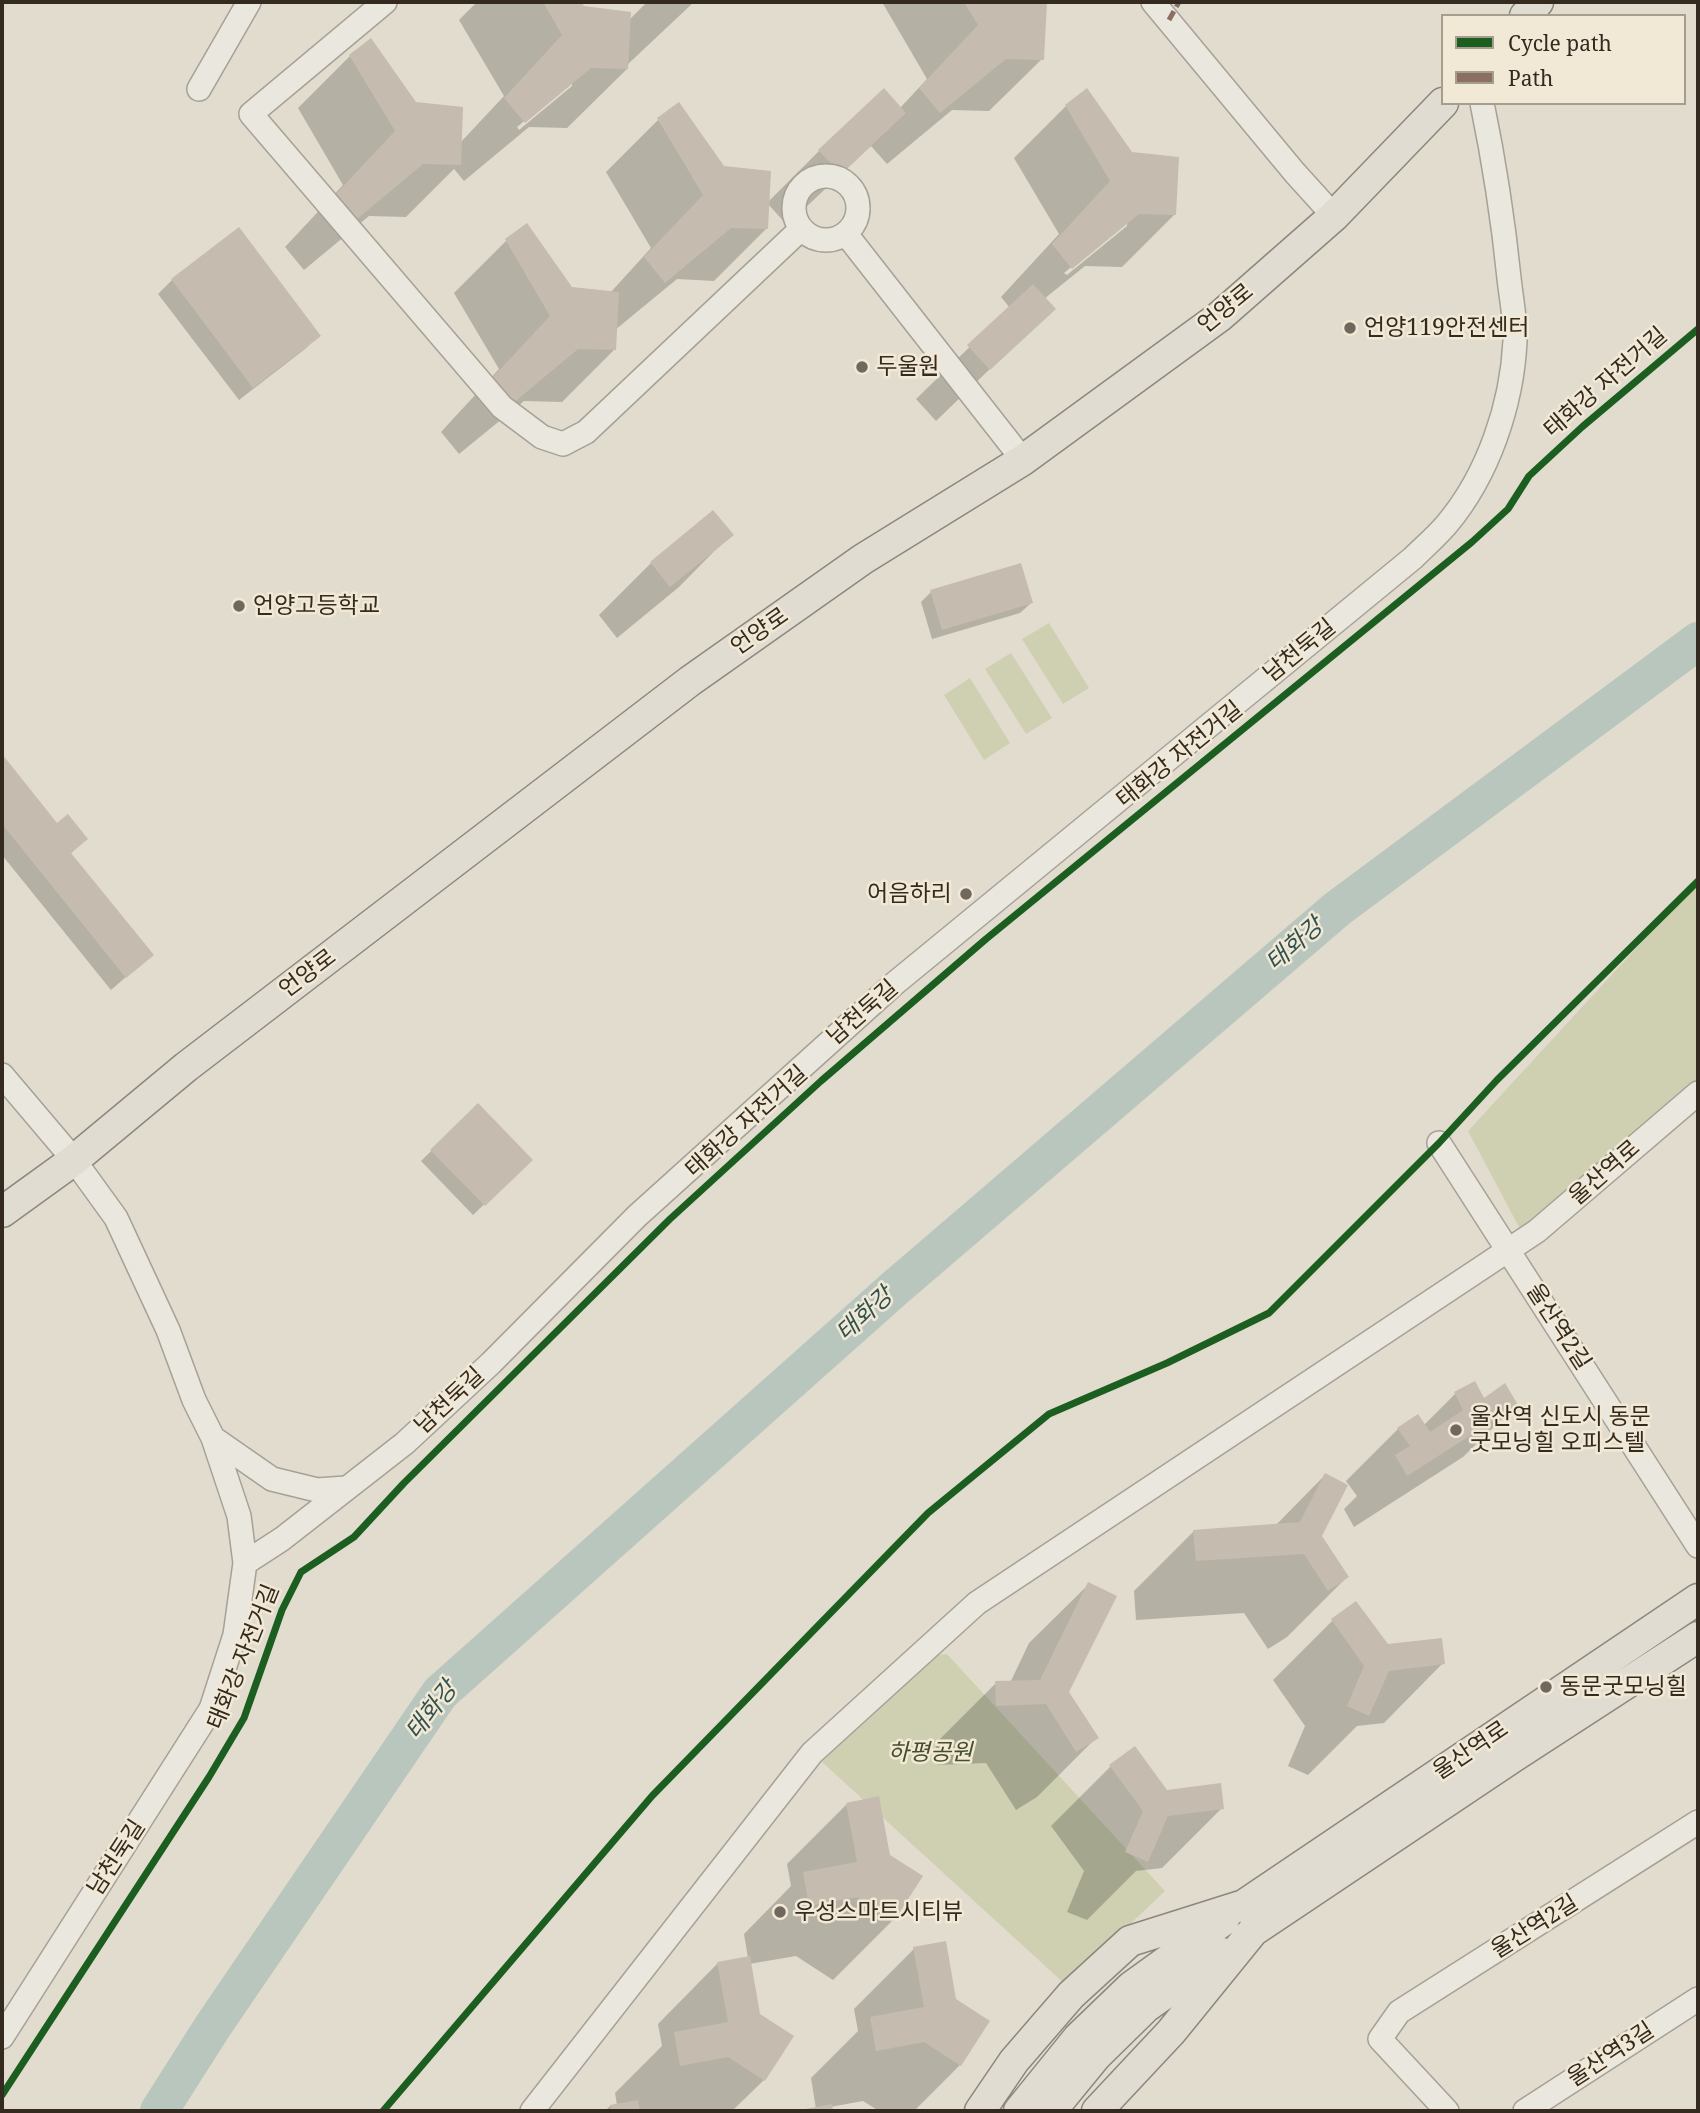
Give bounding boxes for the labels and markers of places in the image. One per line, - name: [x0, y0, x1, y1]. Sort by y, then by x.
- place label: 언양119안전센터: [1364, 314, 1530, 342]
- marker: 언양119안전센터: [1342, 320, 1358, 336]
- place label: 두울원: [876, 353, 939, 381]
- marker: 두울원: [854, 359, 870, 375]
- place label: 언양고등학교: [253, 592, 380, 620]
- marker: 언양고등학교: [231, 598, 247, 614]
- place label: 어음하리: [867, 880, 952, 908]
- marker: 어음하리: [958, 886, 974, 902]
- place label: 울산역 신도시 동문 굿모닝힐 오피스텔: [1470, 1403, 1651, 1457]
- marker: 울산역 신도시 동문 굿모닝힐 오피스텔: [1448, 1422, 1464, 1438]
- place label: 동문굿모닝힐: [1560, 1673, 1687, 1701]
- marker: 동문굿모닝힐: [1538, 1679, 1554, 1695]
- place label: 우성스마트시티뷰: [794, 1898, 963, 1926]
- marker: 우성스마트시티뷰: [772, 1904, 788, 1920]

